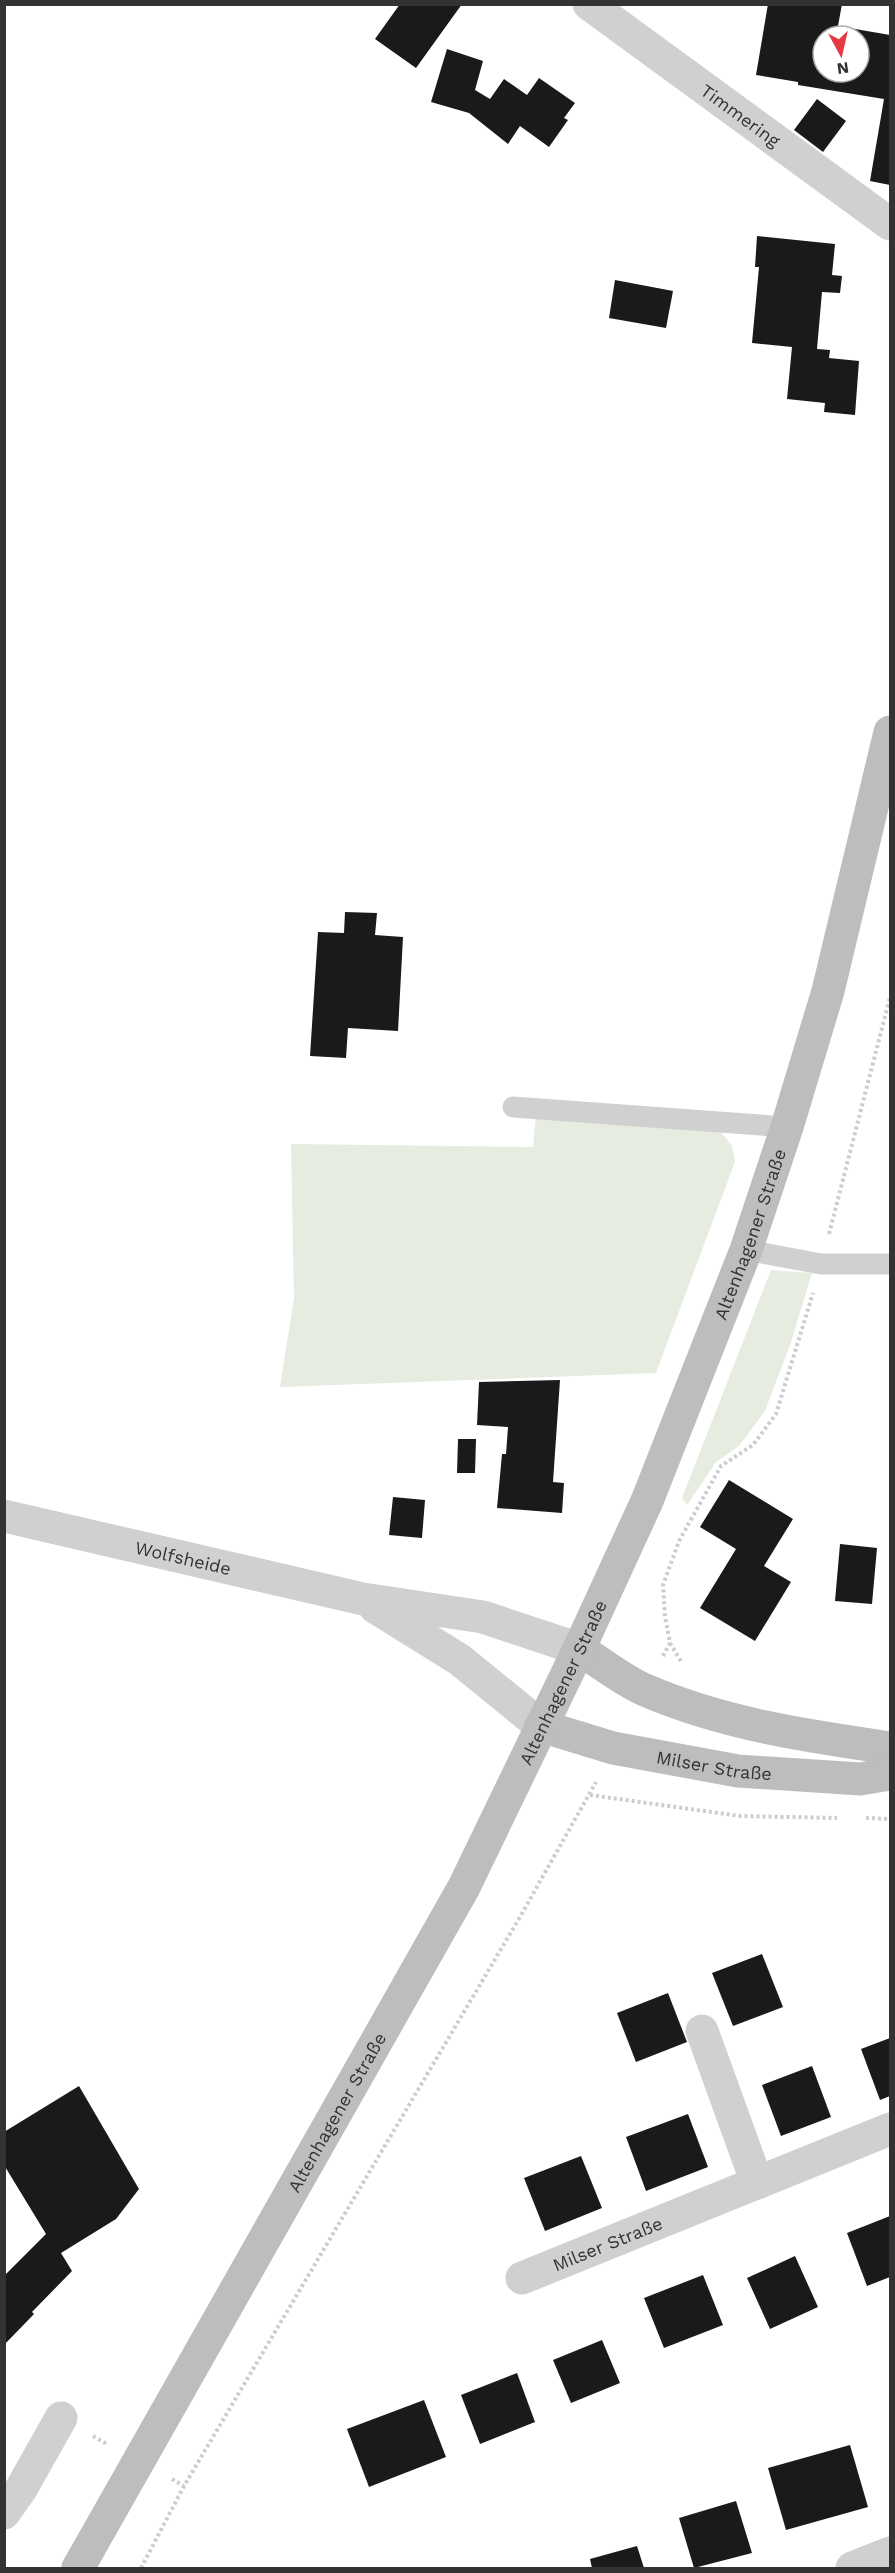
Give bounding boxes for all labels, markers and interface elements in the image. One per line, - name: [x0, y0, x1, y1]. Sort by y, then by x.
- north arrow: [811, 24, 871, 84]
- text: N: [836, 58, 850, 79]
- street label: Timmering: [697, 79, 785, 151]
- street label: Altenhagener Straße: [709, 1146, 790, 1323]
- street label: Wolfsheide: [133, 1536, 233, 1579]
- street label: Altenhagener Straße: [514, 1597, 611, 1768]
- street label: Milser Straße: [655, 1746, 773, 1784]
- street label: Altenhagener Straße: [283, 2029, 390, 2196]
- street label: Milser Straße: [549, 2212, 665, 2275]

